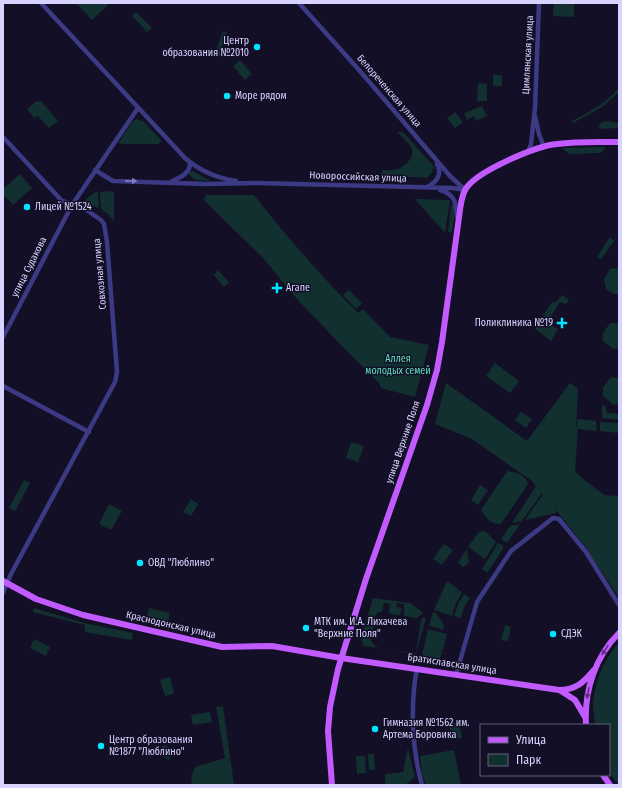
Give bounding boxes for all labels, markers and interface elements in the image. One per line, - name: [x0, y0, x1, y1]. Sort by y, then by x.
- street label: Цимлянская улица: [520, 15, 536, 95]
- place label: Центр образования №2010: [162, 35, 249, 59]
- marker: Центр образования №2010: [252, 42, 262, 52]
- street label: Белореченская улица: [354, 52, 424, 130]
- place label: Море рядом: [235, 90, 287, 102]
- marker: Море рядом: [222, 91, 232, 101]
- street label: Новороссийская улица: [309, 169, 407, 185]
- one-way arrow: [125, 178, 138, 184]
- place label: Лицей №1524: [35, 201, 92, 213]
- marker: Лицей №1524: [22, 202, 32, 212]
- street label: улица Судакова: [9, 235, 49, 299]
- street label: Совхозная улица: [91, 238, 109, 310]
- marker: Агапе: [271, 282, 283, 294]
- place label: Агапе: [286, 282, 310, 294]
- place label: Поликлиника №19: [475, 317, 553, 329]
- marker: Поликлиника №19: [556, 317, 568, 329]
- park label: Аллея молодых семей: [365, 353, 431, 377]
- street label: улица Верхние Поля: [383, 399, 423, 485]
- place label: ОВД "Люблино": [148, 557, 214, 569]
- marker: ОВД "Люблино": [135, 558, 145, 568]
- street label: Краснодонская улица: [125, 609, 217, 641]
- place label: МТК им. И.А. Лихачева "Верхние Поля": [314, 616, 407, 640]
- marker: МТК им. И.А. Лихачева "Верхние Поля": [301, 623, 311, 633]
- place label: СДЭК: [561, 628, 582, 640]
- marker: СДЭК: [548, 629, 558, 639]
- one-way arrow: [601, 645, 609, 655]
- street label: Братиславская улица: [407, 651, 497, 677]
- one-way arrow: [584, 687, 590, 699]
- place label: Гимназия №1562 им. Артема Боровика: [383, 717, 469, 741]
- marker: Гимназия №1562 им. Артема Боровика: [370, 724, 380, 734]
- legend: [480, 724, 610, 776]
- text: Улица: [515, 733, 546, 747]
- place label: Центр образования №1877 "Люблино": [109, 734, 193, 758]
- marker: Центр образования №1877 "Люблино": [96, 741, 106, 751]
- text: Парк: [516, 753, 542, 767]

